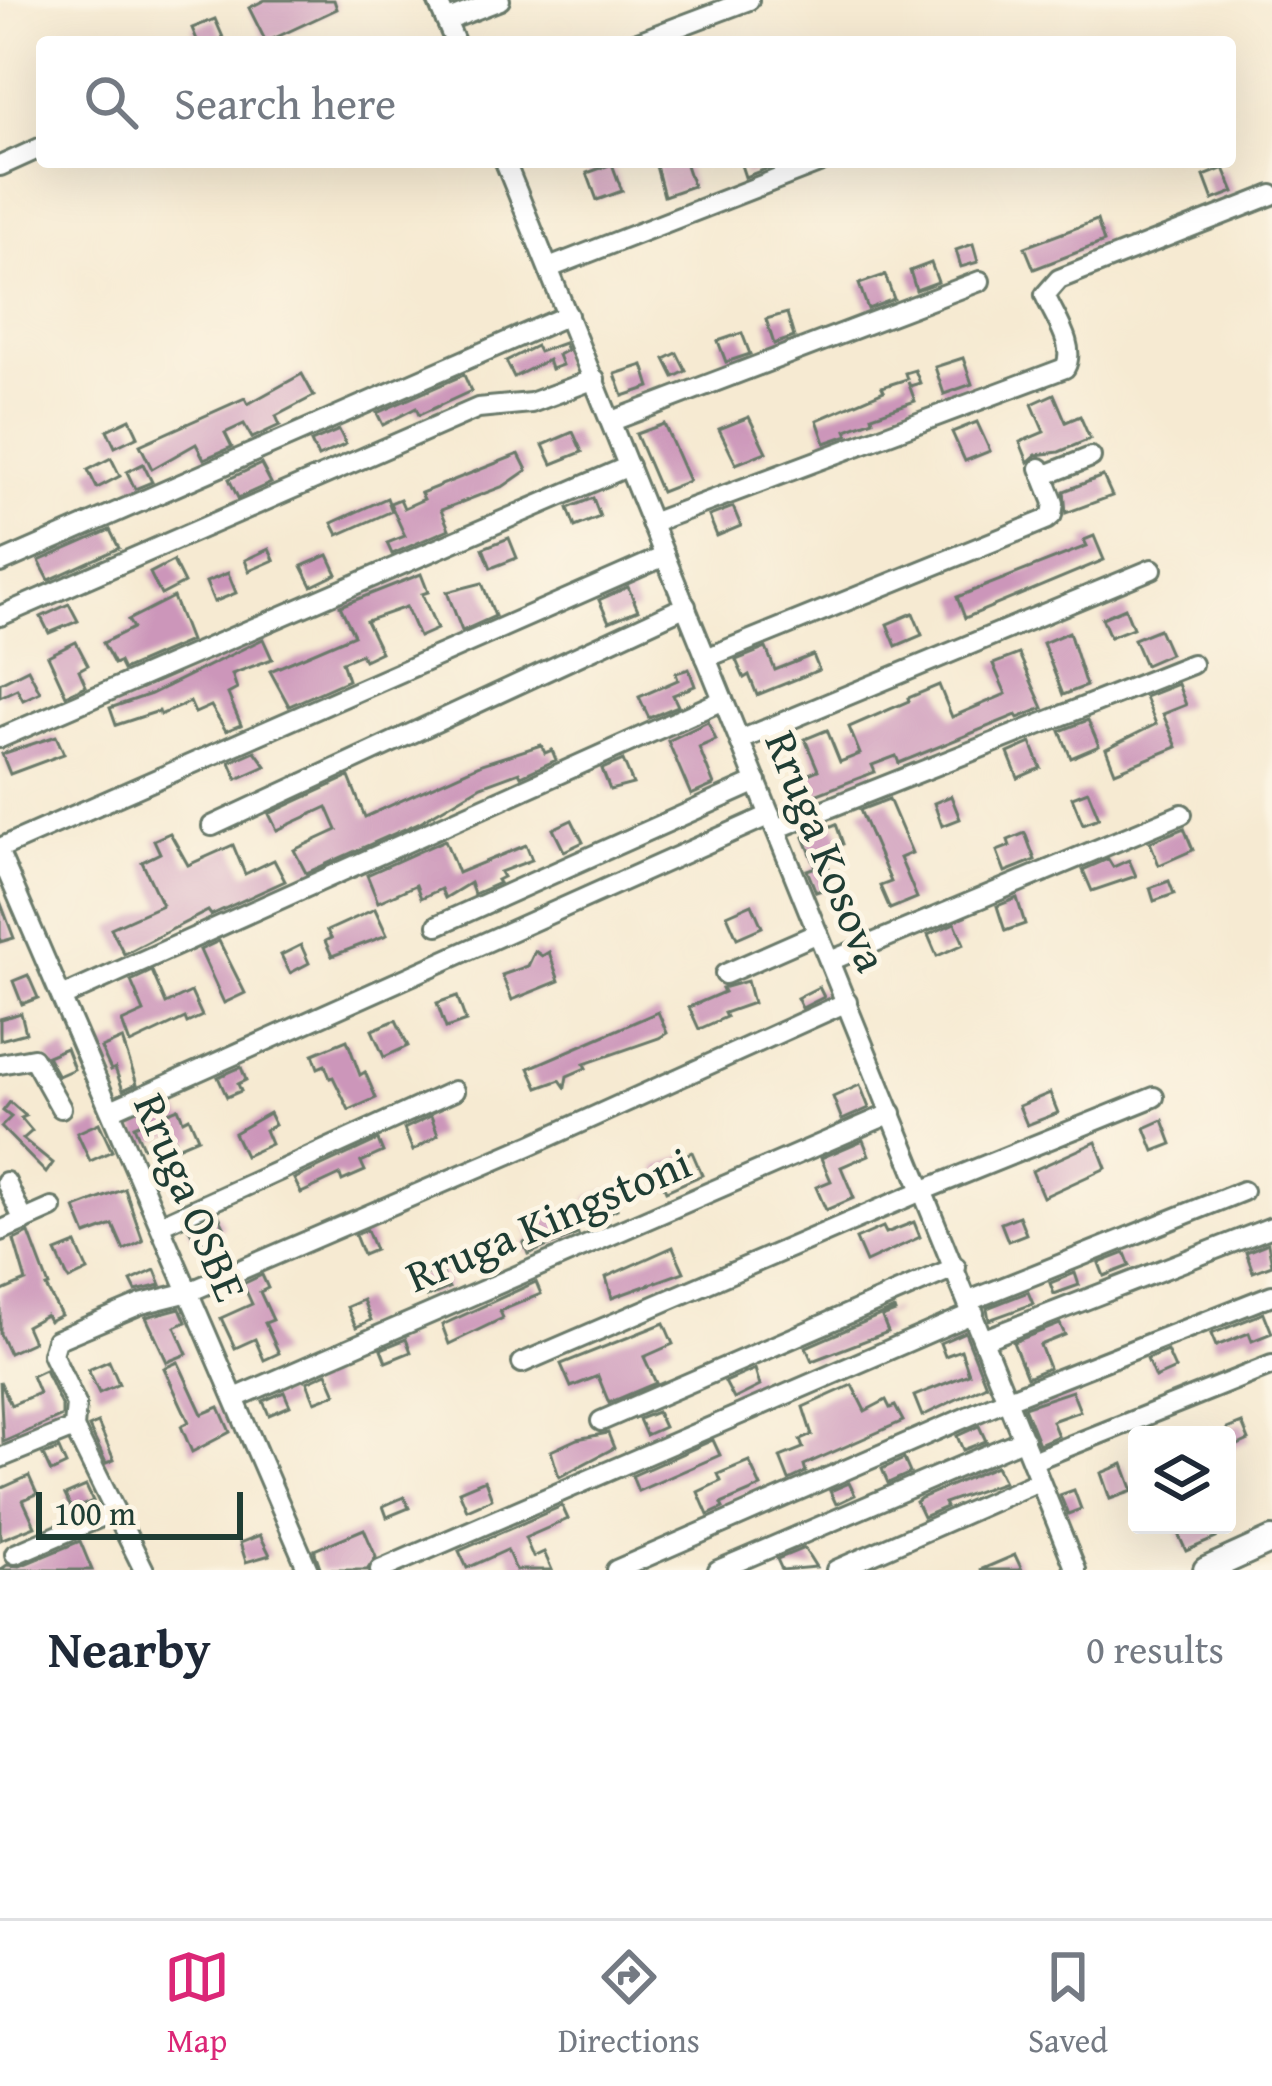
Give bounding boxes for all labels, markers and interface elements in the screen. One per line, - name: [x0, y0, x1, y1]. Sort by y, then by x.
- search box: [36, 36, 1236, 168]
- icon: search: [78, 69, 144, 135]
- text: Search here: [174, 70, 396, 135]
- street label: Rruga Kosova: [750, 721, 905, 981]
- street label: Rruga OSBE: [119, 1083, 264, 1311]
- street label: Rruga Kingstoni: [395, 1129, 700, 1308]
- map controls: [1128, 1426, 1236, 1534]
- button: layers: [1128, 1426, 1236, 1534]
- scale bar: [36, 1486, 243, 1539]
- text: 100 m: [54, 1489, 136, 1537]
- text: Nearby: [48, 1611, 211, 1686]
- text: 0 results: [1086, 1620, 1224, 1677]
- tab: Map: [164, 1944, 230, 2064]
- tab: Directions: [558, 1944, 700, 2064]
- tab: Saved: [1028, 1944, 1108, 2064]

